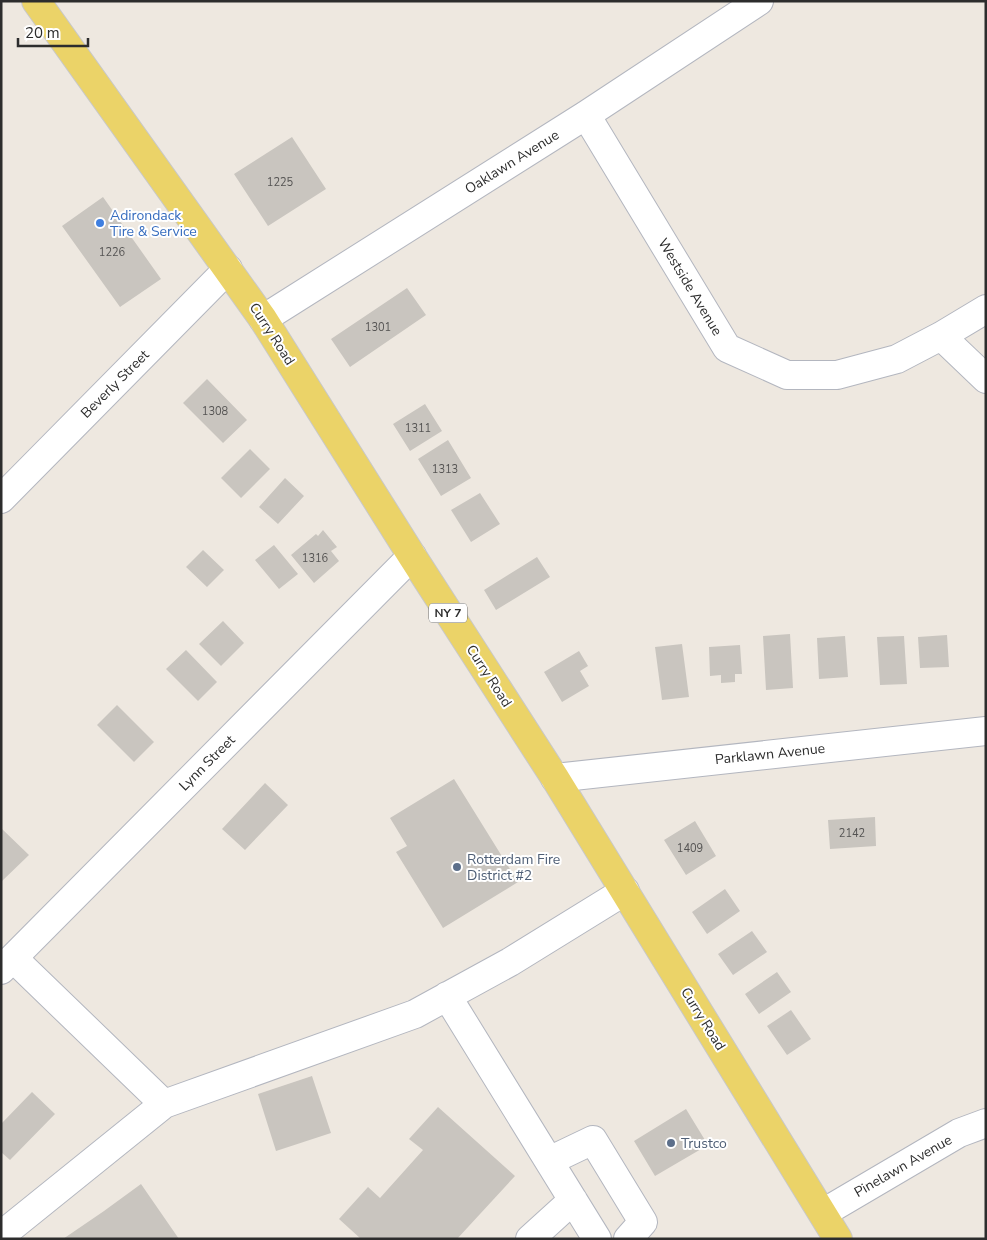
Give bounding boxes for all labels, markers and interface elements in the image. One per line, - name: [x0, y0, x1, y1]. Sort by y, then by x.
- scale bar: [18, 15, 88, 47]
- text: 20 m: [25, 23, 60, 43]
- street label: Oaklawn Avenue: [461, 125, 563, 199]
- house number: 1225: [267, 175, 294, 190]
- place label: Adirondack Tire & Service: [110, 206, 197, 241]
- marker: Adirondack Tire & Service: [94, 217, 106, 229]
- street label: Westside Avenue: [653, 235, 727, 339]
- house number: 1226: [99, 245, 126, 260]
- street label: Curry Road: [245, 299, 299, 369]
- house number: 1301: [365, 320, 391, 335]
- street label: Beverly Street: [77, 346, 153, 422]
- house number: 1308: [202, 404, 229, 419]
- house number: 1311: [405, 421, 431, 436]
- house number: 1313: [432, 462, 458, 477]
- house number: 1316: [302, 551, 329, 566]
- road number: NY 7: [429, 604, 467, 622]
- street label: Curry Road: [462, 641, 516, 711]
- street label: Lynn Street: [175, 731, 239, 795]
- street label: Parklawn Avenue: [714, 739, 826, 769]
- house number: 2142: [839, 826, 865, 841]
- house number: 1409: [677, 841, 703, 856]
- place label: Rotterdam Fire District #2: [467, 850, 560, 885]
- marker: Rotterdam Fire District #2: [451, 861, 463, 873]
- street label: Curry Road: [676, 984, 730, 1054]
- street label: Pinelawn Avenue: [851, 1130, 955, 1202]
- place label: Trustco: [681, 1134, 727, 1153]
- marker: Trustco: [665, 1137, 677, 1149]

